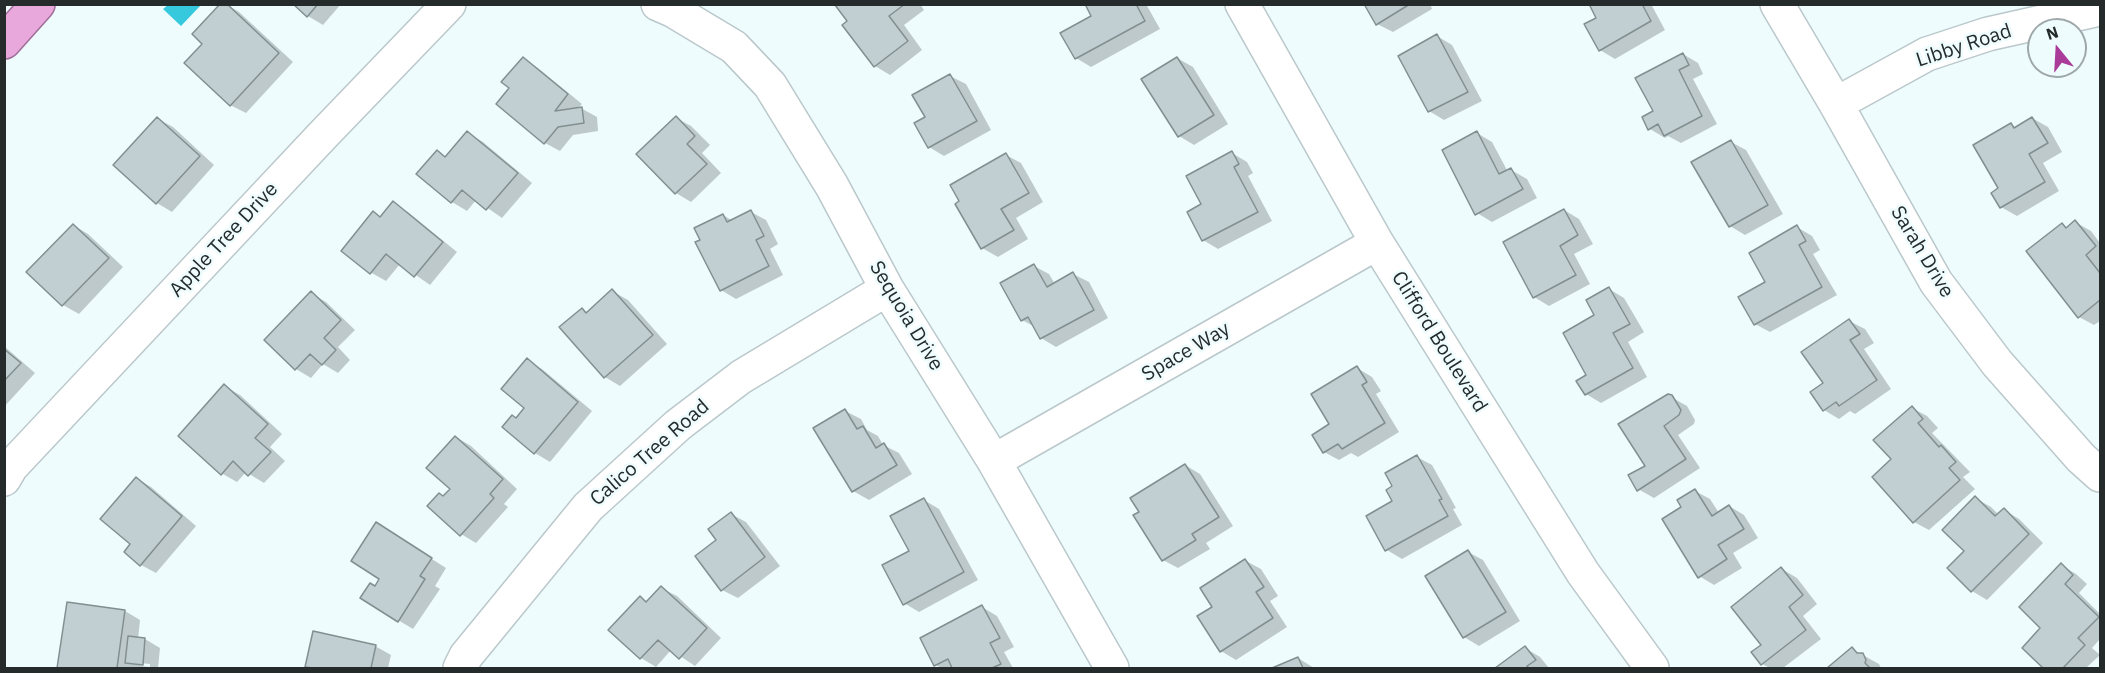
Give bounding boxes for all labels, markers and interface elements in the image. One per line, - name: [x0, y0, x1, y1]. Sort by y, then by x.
- north arrow: [2027, 18, 2087, 78]
- street label: Libby Road: [1913, 19, 2015, 73]
- text: N: [2043, 21, 2061, 44]
- street label: Apple Tree Drive: [165, 178, 283, 302]
- street label: Sarah Drive: [1885, 202, 1959, 302]
- street label: Sequoia Drive: [864, 257, 948, 375]
- street label: Clifford Boulevard: [1386, 267, 1492, 417]
- street label: Space Way: [1138, 317, 1234, 387]
- street label: Calico Tree Road: [586, 395, 714, 511]

